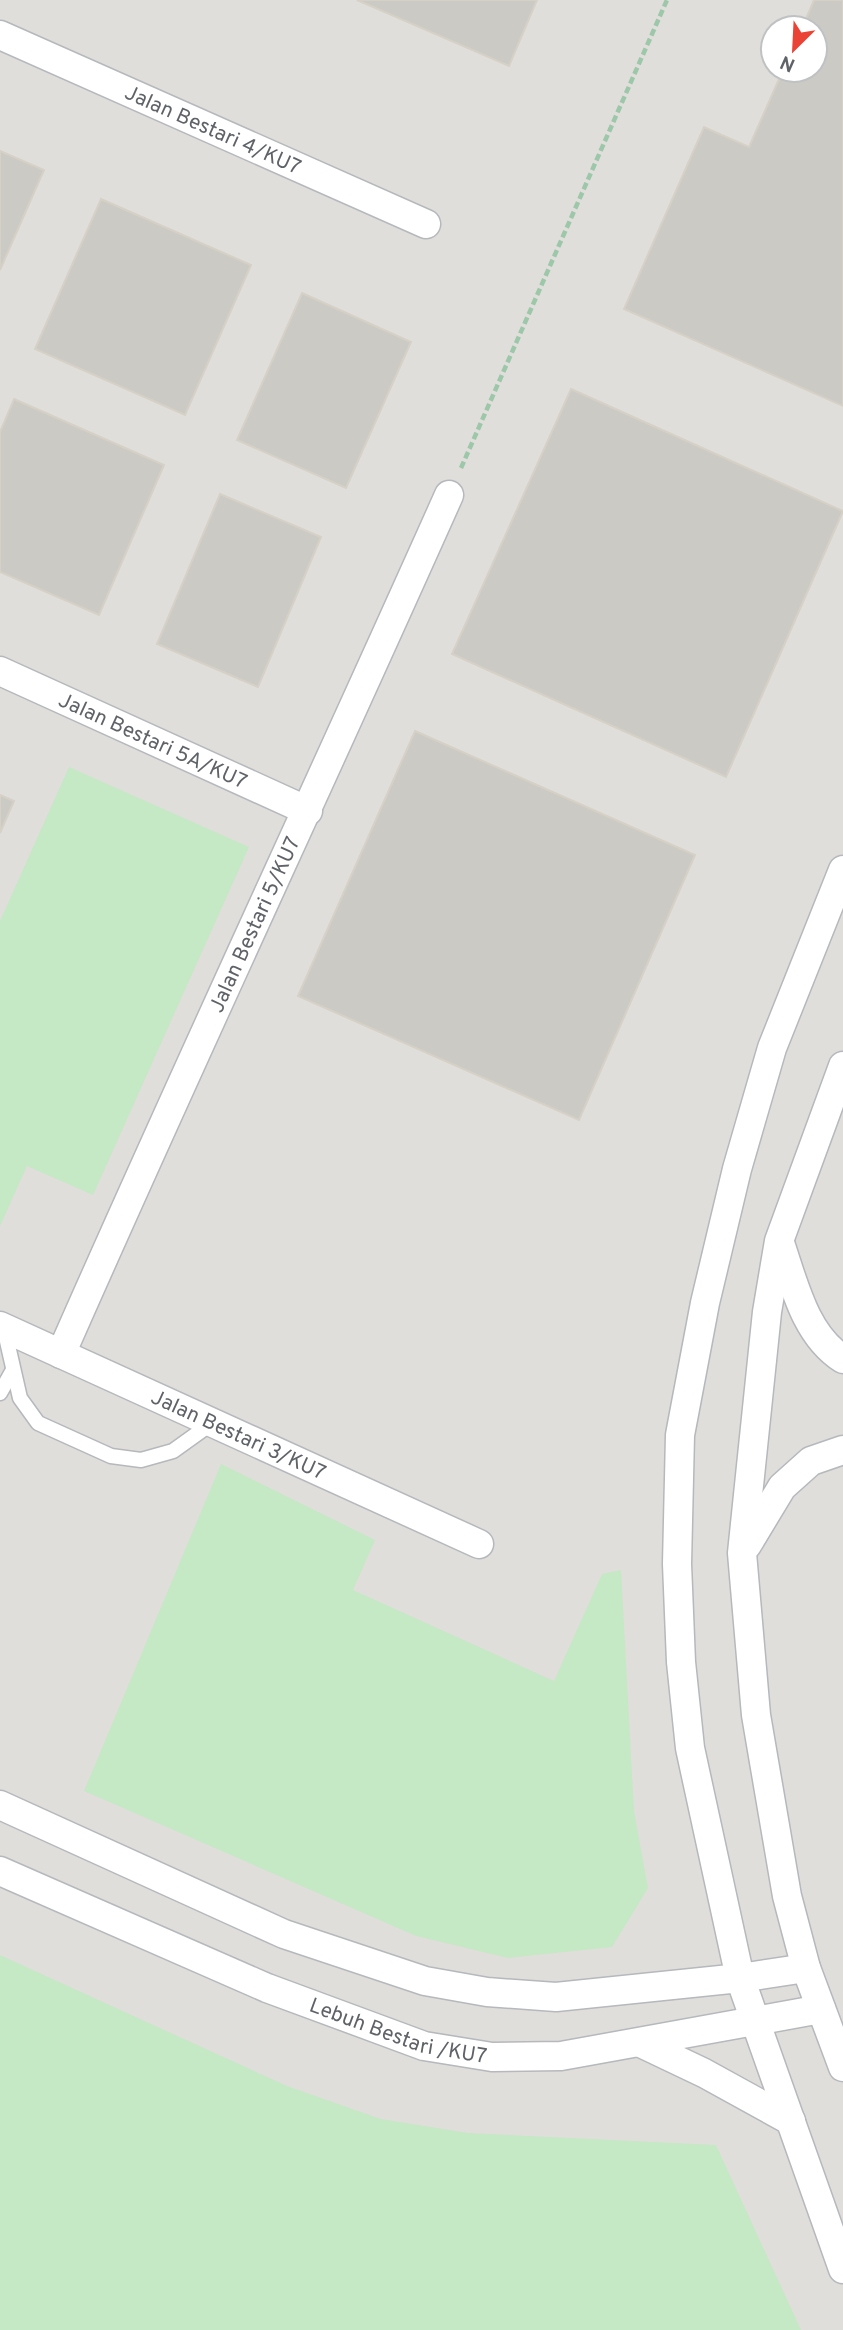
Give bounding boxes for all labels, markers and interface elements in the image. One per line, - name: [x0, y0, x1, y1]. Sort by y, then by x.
- north arrow: [759, 14, 829, 84]
- text: N: [777, 49, 799, 76]
- street label: Jalan Bestari 4/KU7: [120, 80, 305, 182]
- street label: Jalan Bestari 5A/KU7: [54, 687, 251, 796]
- street label: Jalan Bestari 5/KU7: [204, 833, 307, 1017]
- street label: Jalan Bestari 3/KU7: [146, 1384, 330, 1487]
- street label: Lebuh Bestari /KU7: [305, 1993, 489, 2071]

